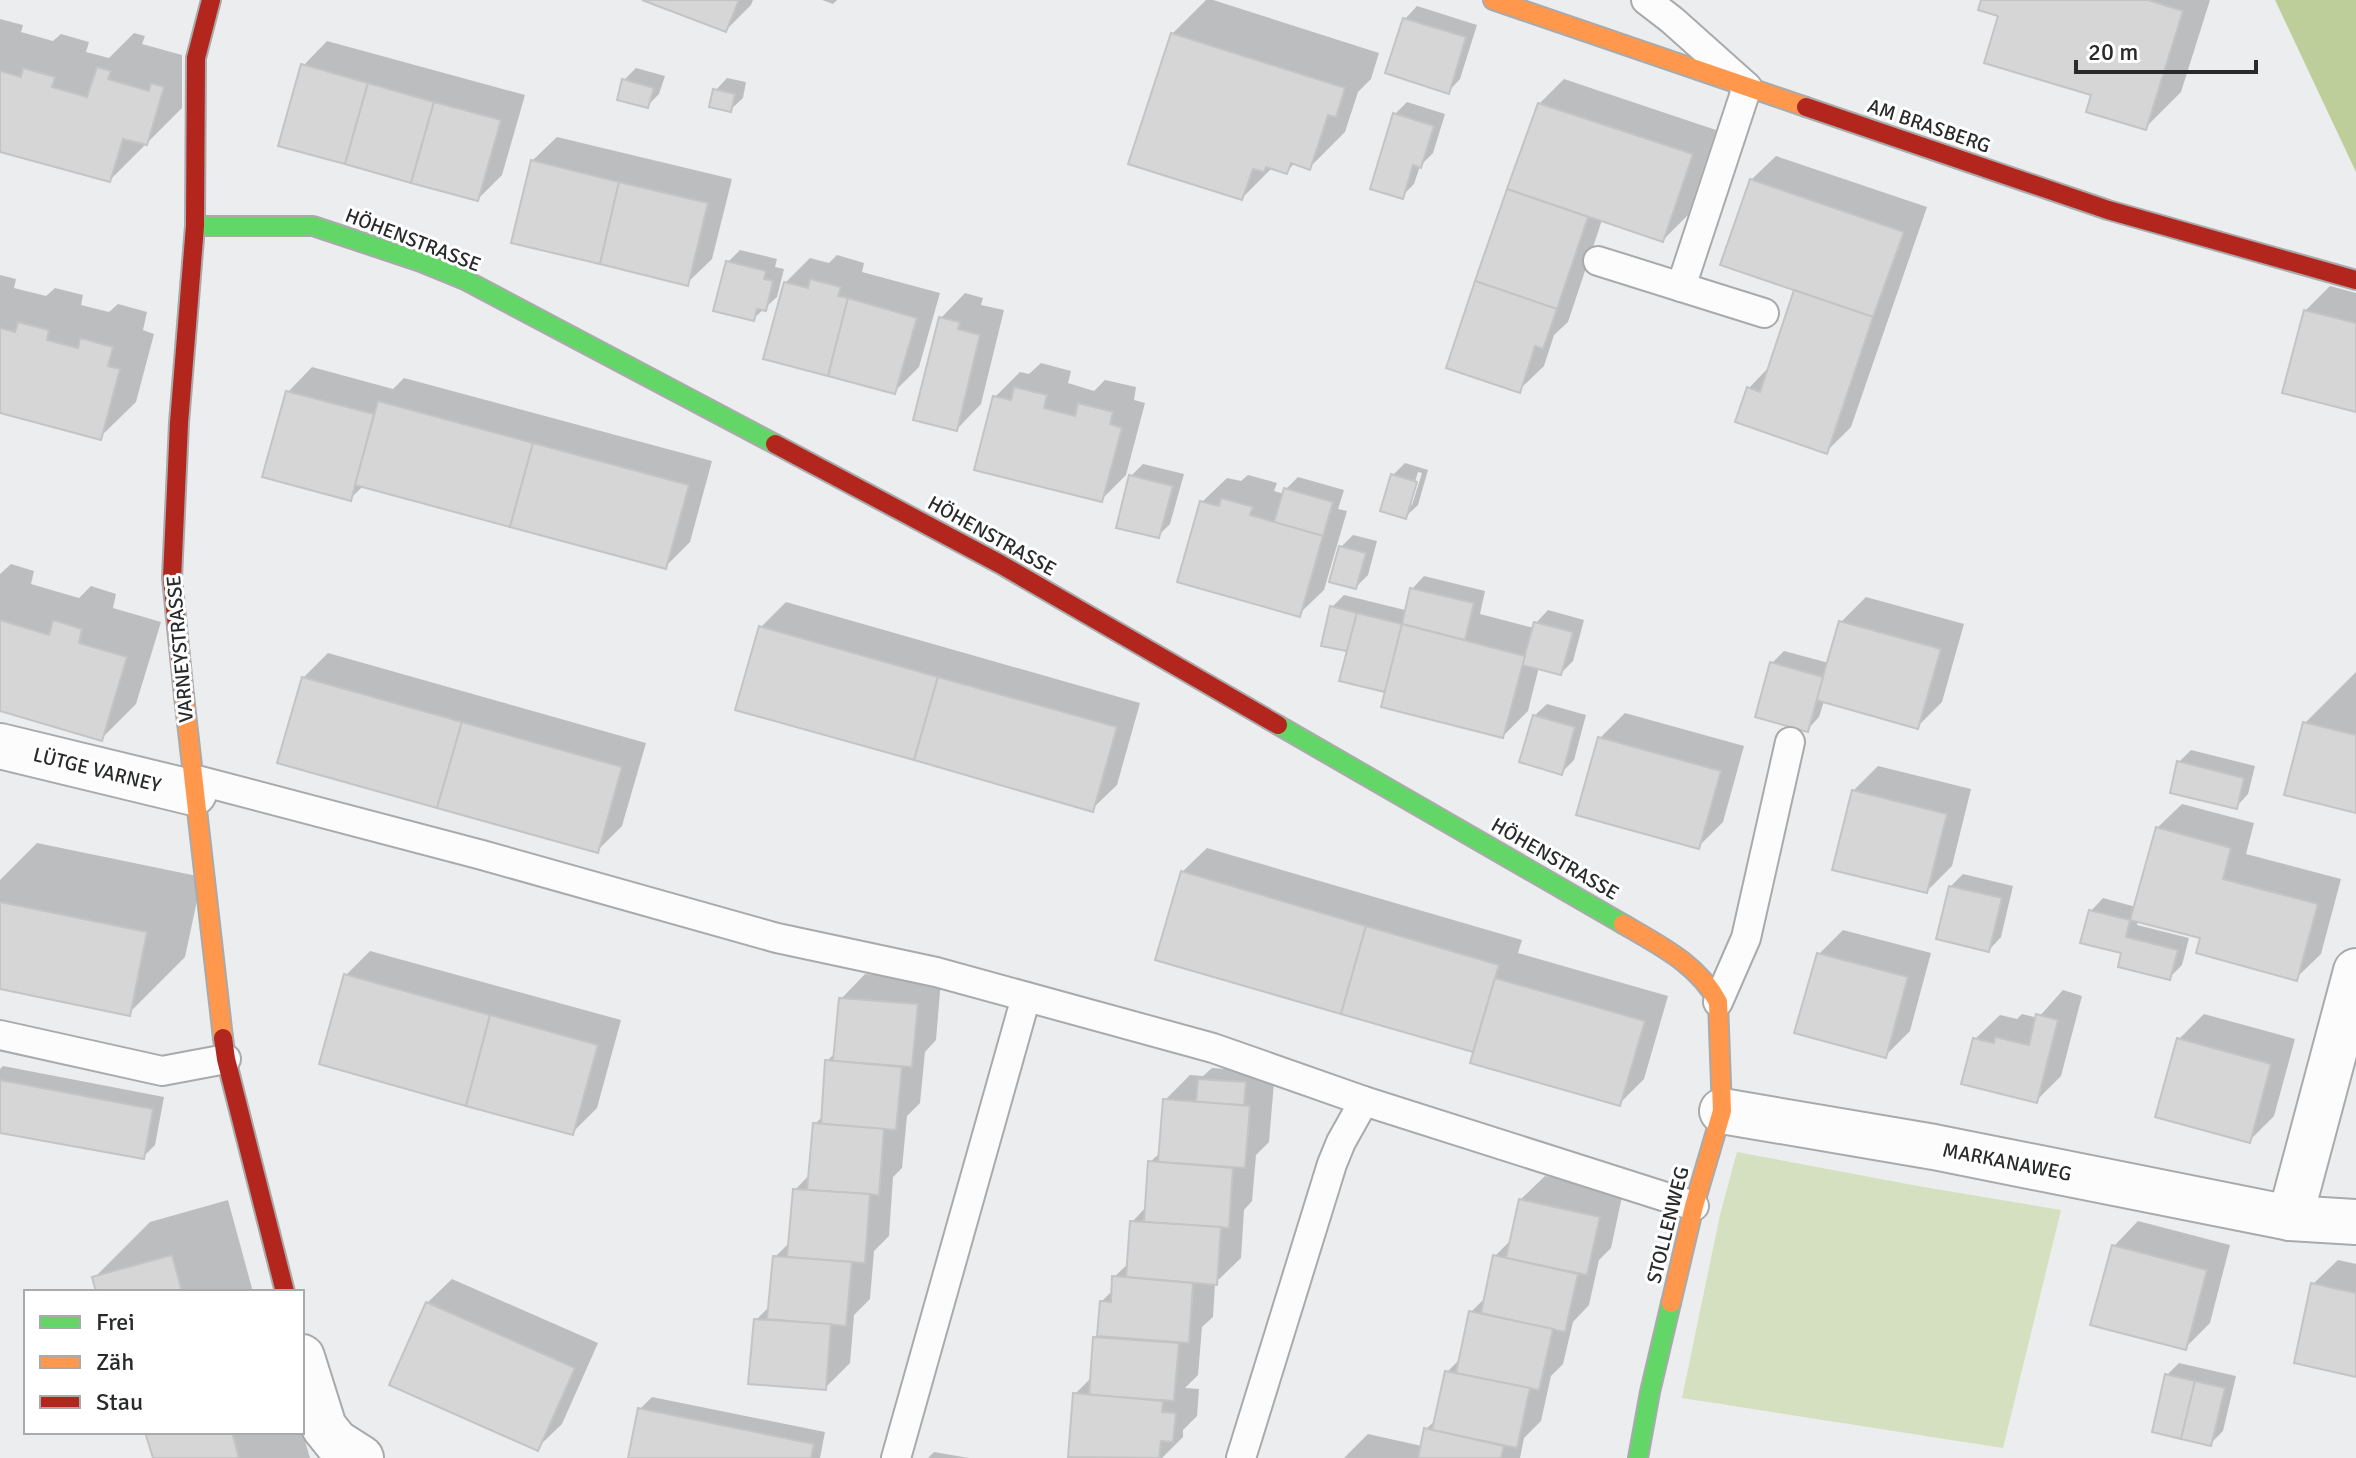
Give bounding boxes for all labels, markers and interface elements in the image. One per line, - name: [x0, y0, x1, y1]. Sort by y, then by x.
- scale bar: [2076, 24, 2256, 74]
- text: 20 m: [2088, 37, 2138, 67]
- street label: AM BRASBERG: [1864, 93, 1994, 159]
- street label: HÖHENSTRASSE: [342, 203, 484, 277]
- street label: HÖHENSTRASSE: [923, 490, 1061, 582]
- street label: VARNEYSTRASSE: [161, 574, 199, 724]
- street label: LÜTGE VARNEY: [31, 742, 163, 798]
- street label: HÖHENSTRASSE: [1487, 812, 1623, 906]
- street label: MARKANAWEG: [1940, 1137, 2074, 1187]
- street label: STOLLENWEG: [1641, 1164, 1695, 1286]
- legend: [24, 1290, 304, 1434]
- text: Frei: [96, 1307, 135, 1337]
- text: Zäh: [96, 1347, 134, 1377]
- text: Stau: [96, 1387, 143, 1417]

